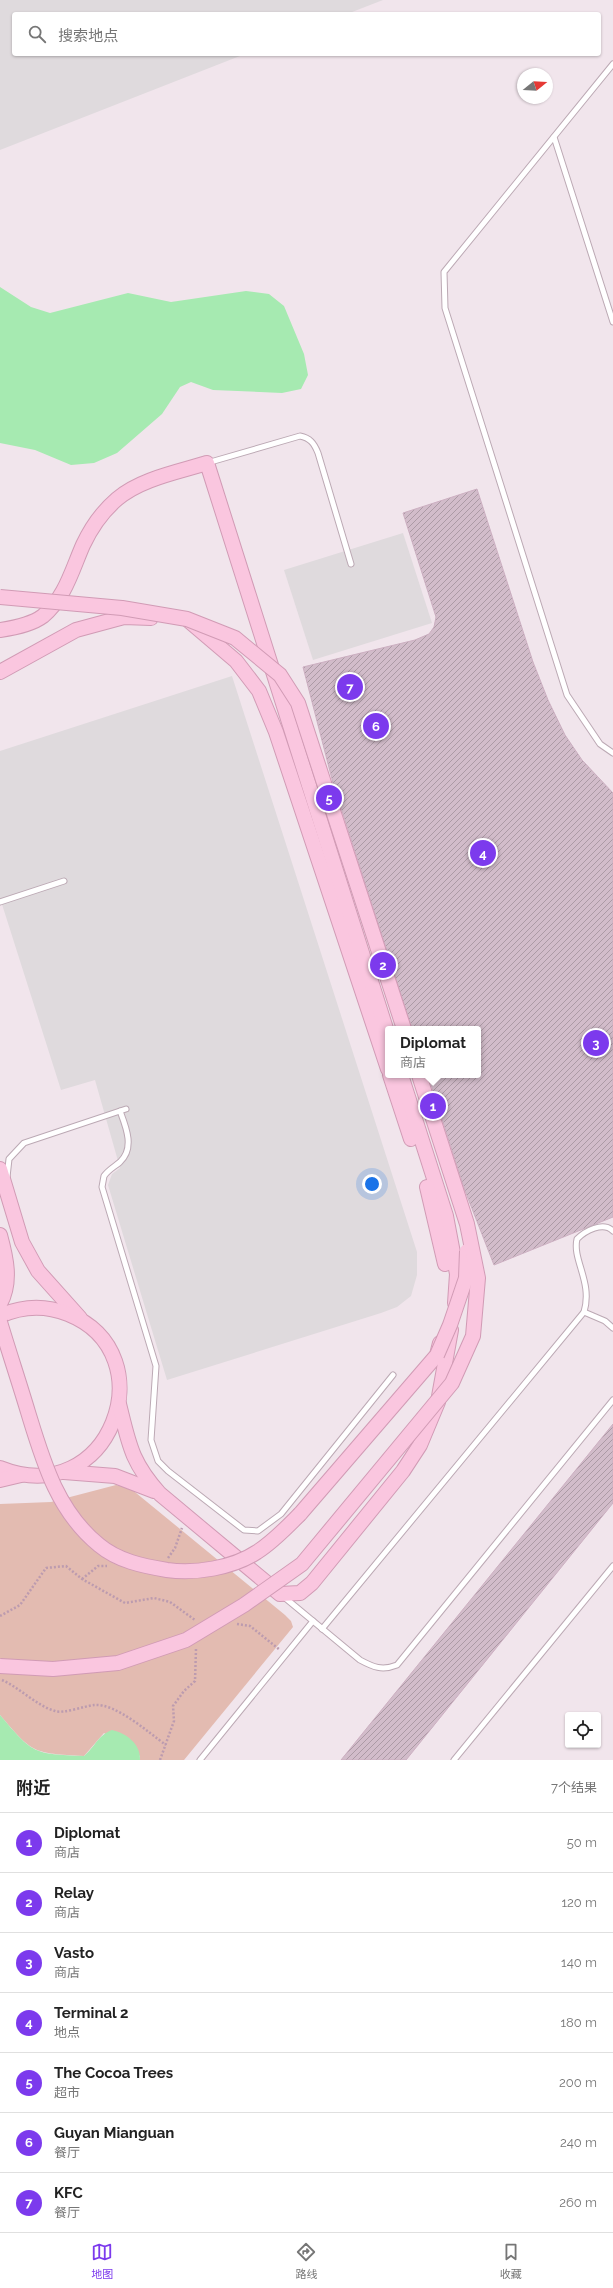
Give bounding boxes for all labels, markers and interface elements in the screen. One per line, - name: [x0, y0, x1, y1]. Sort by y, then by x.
- search box: [12, 12, 601, 56]
- icon: search: [26, 23, 48, 45]
- text: 搜索地点: [58, 27, 118, 45]
- north arrow: [517, 68, 553, 104]
- pin: 7: [337, 672, 363, 702]
- pin: 6: [363, 711, 389, 741]
- pin: 5: [316, 783, 342, 813]
- pin: 4: [470, 838, 496, 868]
- pin: 2: [370, 950, 396, 980]
- popup: [385, 1026, 481, 1078]
- pin: 3: [583, 1028, 609, 1058]
- text: Diplomat: [400, 1034, 466, 1052]
- text: 商店: [400, 1055, 426, 1070]
- pin: 1: [420, 1091, 446, 1121]
- your location: [362, 1174, 382, 1194]
- map controls: [565, 1712, 601, 1748]
- button: locate: [565, 1712, 601, 1748]
- text: 附近: [16, 1778, 50, 1798]
- text: 7个结果: [551, 1780, 597, 1795]
- text: Diplomat: [54, 1824, 120, 1842]
- text: 1: [26, 1835, 32, 1850]
- text: 50 m: [567, 1835, 597, 1850]
- text: 商店: [54, 1845, 80, 1860]
- text: Relay: [54, 1884, 94, 1902]
- text: 2: [25, 1895, 33, 1910]
- text: 120 m: [561, 1895, 597, 1910]
- text: 商店: [54, 1905, 80, 1920]
- text: Vasto: [54, 1944, 94, 1962]
- text: 3: [25, 1955, 33, 1970]
- text: 140 m: [561, 1955, 597, 1970]
- text: 商店: [54, 1965, 80, 1980]
- text: Terminal 2: [54, 2004, 128, 2022]
- text: 4: [25, 2015, 33, 2030]
- text: 180 m: [561, 2015, 597, 2030]
- text: 地点: [54, 2025, 80, 2040]
- text: The Cocoa Trees: [54, 2064, 173, 2082]
- text: 5: [25, 2075, 33, 2090]
- text: 200 m: [559, 2075, 597, 2090]
- text: 超市: [54, 2085, 80, 2100]
- text: Guyan Mianguan: [54, 2124, 174, 2142]
- text: 6: [25, 2135, 33, 2150]
- text: 240 m: [560, 2135, 597, 2150]
- text: 餐厅: [54, 2145, 80, 2160]
- text: KFC: [54, 2184, 83, 2202]
- text: 7: [25, 2195, 33, 2210]
- text: 260 m: [559, 2195, 597, 2210]
- text: 餐厅: [54, 2205, 80, 2220]
- tab: 地图: [91, 2241, 113, 2281]
- tab: 路线: [295, 2241, 317, 2281]
- tab: 收藏: [500, 2241, 522, 2281]

